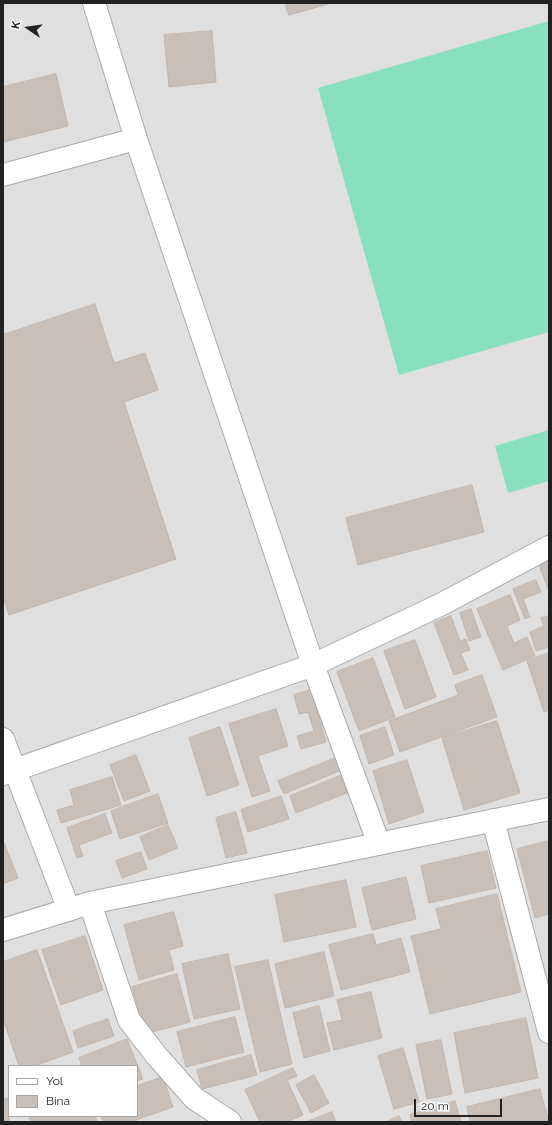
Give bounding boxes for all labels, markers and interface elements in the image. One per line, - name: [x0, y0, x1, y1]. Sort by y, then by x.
- north arrow: [8, 8, 48, 48]
- text: K: [9, 20, 23, 30]
- legend: [8, 1065, 138, 1117]
- text: Yol: [46, 1074, 63, 1088]
- scale bar: [416, 1091, 504, 1117]
- text: Bina: [46, 1094, 70, 1108]
- text: 20 m: [421, 1099, 449, 1113]

